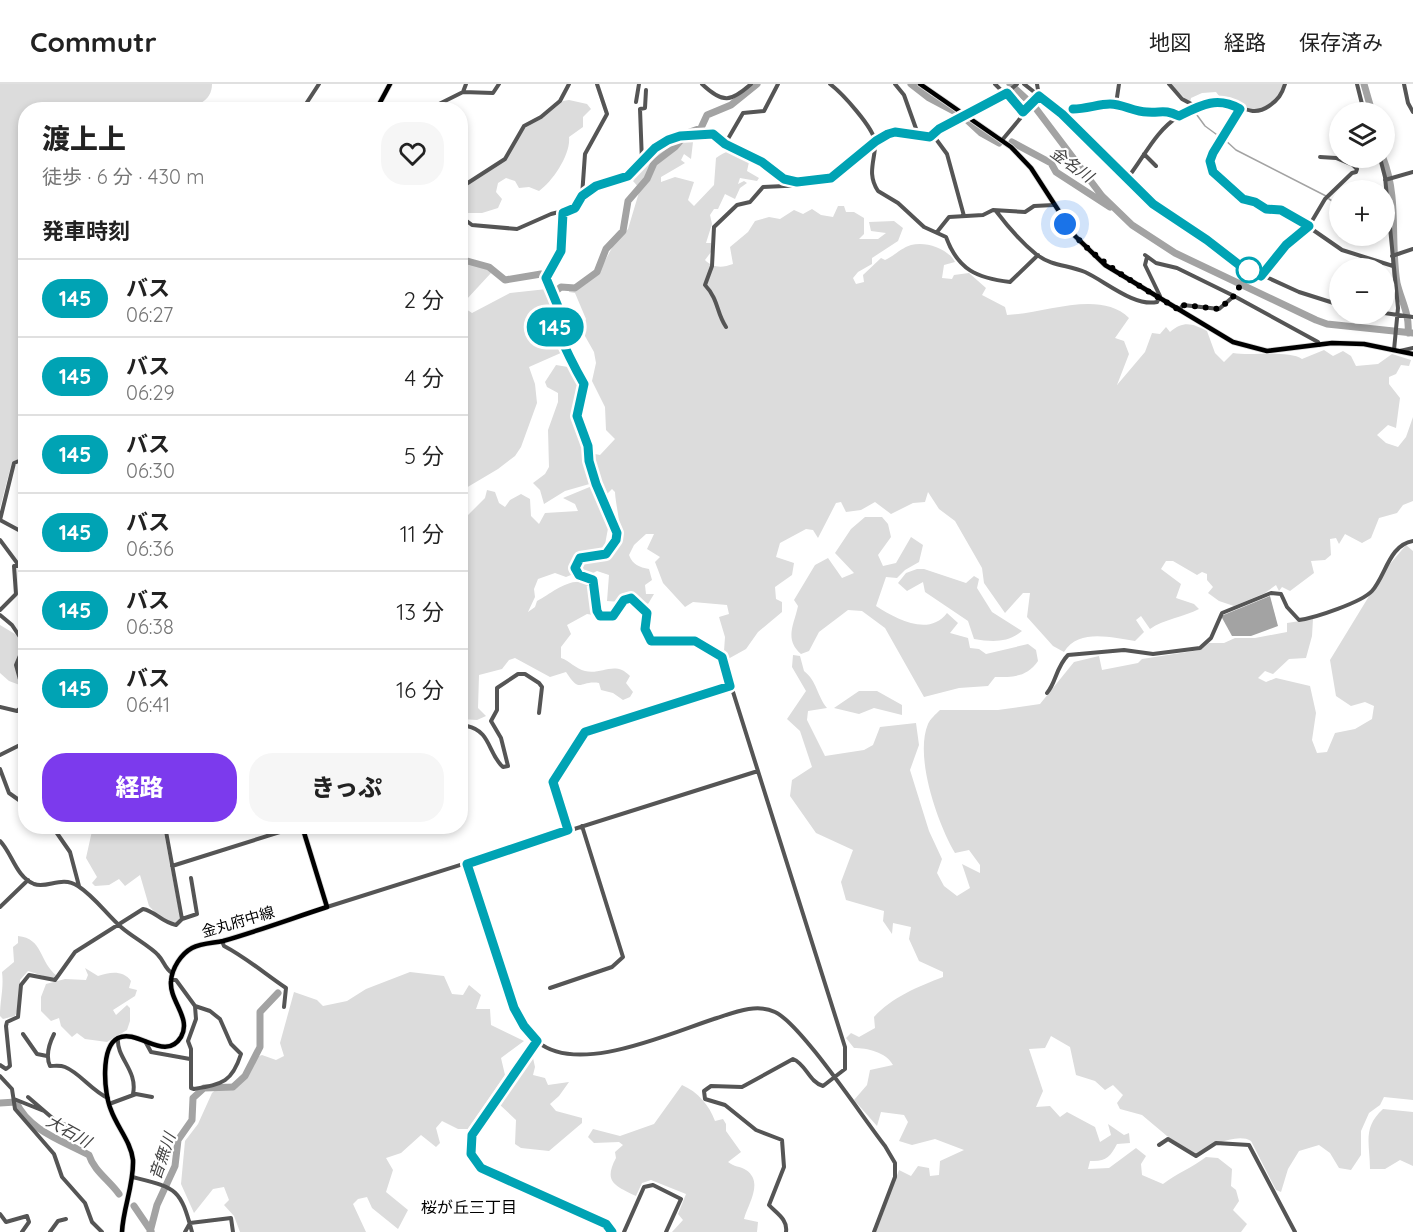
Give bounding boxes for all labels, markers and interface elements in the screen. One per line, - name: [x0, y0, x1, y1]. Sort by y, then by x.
- text: Commutr: [30, 24, 157, 59]
- text: 地図: [1149, 29, 1191, 55]
- text: 経路: [1224, 29, 1266, 55]
- text: 保存済み: [1299, 29, 1383, 55]
- map controls: [1329, 102, 1395, 324]
- button: layers: [1329, 102, 1395, 168]
- text: 渡上上: [42, 121, 126, 156]
- button: heart: [381, 122, 444, 185]
- water label: 金名川: [1047, 142, 1099, 187]
- text: 徒歩 · 6 分 · 430 m: [42, 164, 204, 189]
- button: +: [1329, 180, 1395, 246]
- your location: [1050, 209, 1080, 239]
- text: 発車時刻: [42, 217, 130, 245]
- unlabelled marker: [1236, 257, 1262, 283]
- button: −: [1329, 258, 1395, 324]
- text: バス: [126, 274, 170, 302]
- text: 145: [59, 285, 91, 311]
- text: 2 分: [404, 286, 444, 314]
- text: 06:27: [126, 302, 173, 327]
- line badge: 145: [520, 308, 590, 346]
- text: 145: [539, 314, 571, 340]
- text: バス: [126, 352, 170, 380]
- text: 145: [59, 363, 91, 389]
- text: 4 分: [404, 364, 444, 392]
- text: 06:29: [126, 380, 175, 405]
- text: バス: [126, 430, 170, 458]
- text: 145: [59, 441, 91, 467]
- text: 5 分: [404, 442, 444, 470]
- text: 06:30: [126, 458, 175, 483]
- text: バス: [126, 508, 170, 536]
- text: 145: [59, 519, 91, 545]
- text: 11 分: [400, 520, 444, 548]
- text: 06:36: [126, 536, 174, 561]
- text: バス: [126, 586, 170, 614]
- text: 145: [59, 597, 91, 623]
- text: 13 分: [396, 598, 444, 626]
- text: 06:38: [126, 614, 174, 639]
- text: バス: [126, 664, 170, 692]
- text: 145: [59, 675, 91, 701]
- text: 16 分: [396, 676, 444, 704]
- text: 06:41: [126, 692, 170, 717]
- button: 経路: [42, 753, 237, 822]
- button: きっぷ: [249, 753, 444, 822]
- street label: 金丸府中線: [199, 902, 277, 941]
- water label: 大石川: [43, 1111, 97, 1152]
- water label: 音無川: [145, 1128, 180, 1182]
- district label: 桜が丘三丁目: [421, 1197, 517, 1217]

